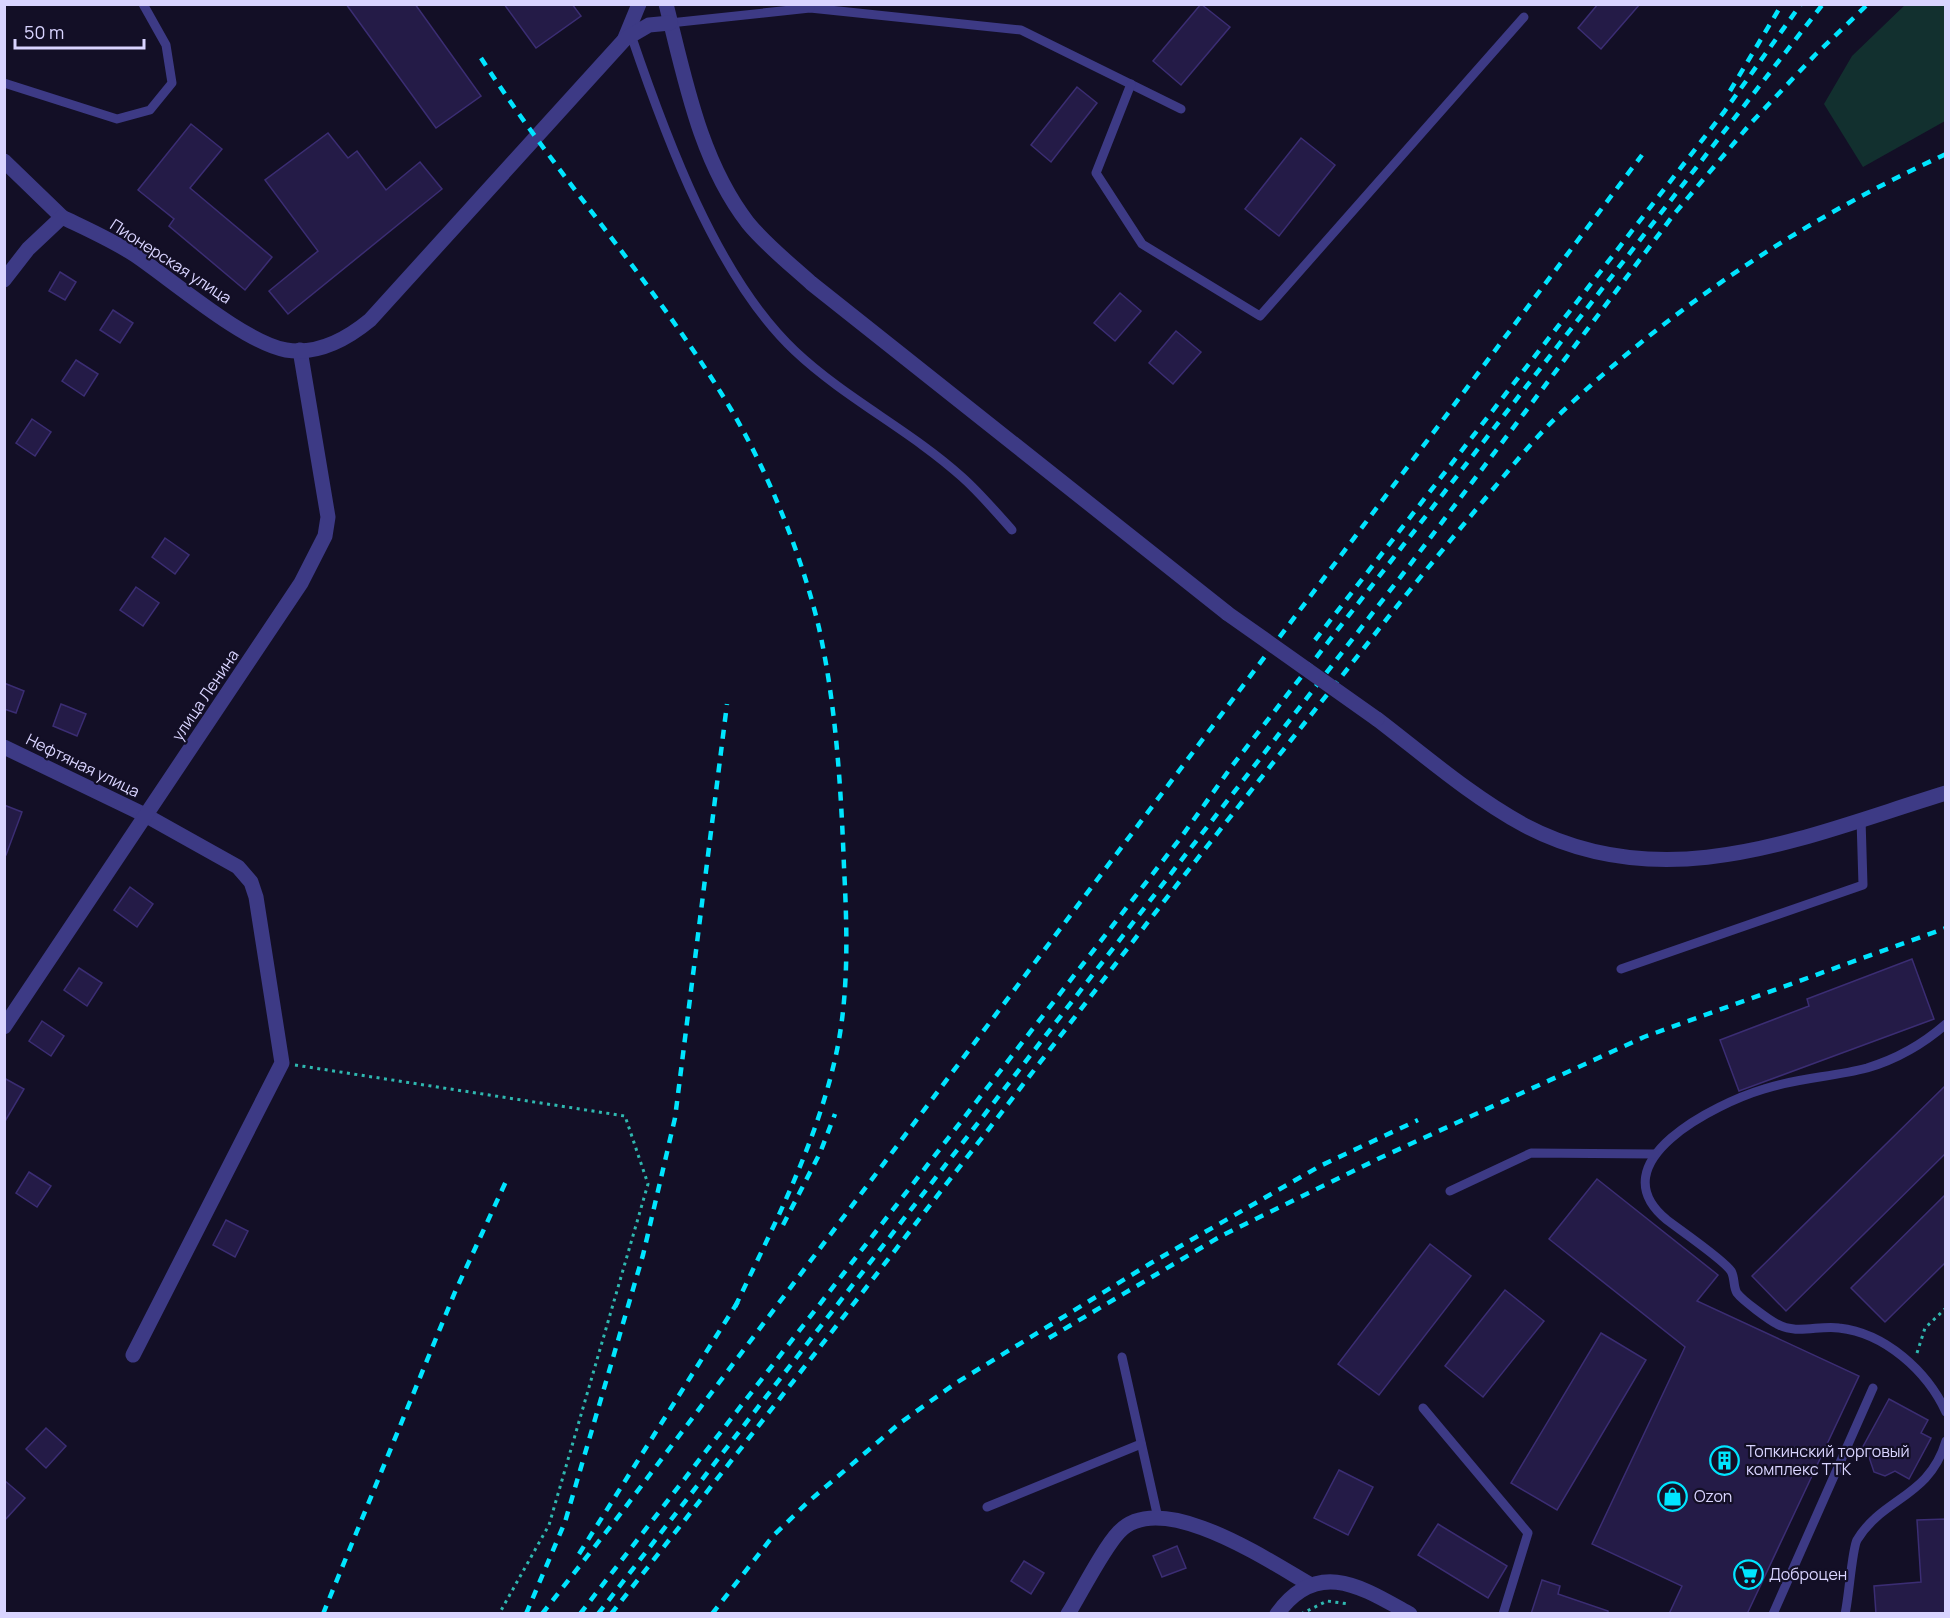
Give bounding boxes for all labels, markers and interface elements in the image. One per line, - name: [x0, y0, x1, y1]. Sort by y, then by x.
- scale bar: [15, 12, 144, 50]
- text: 50 m: [24, 20, 64, 44]
- street label: Пионерская улица: [106, 213, 236, 309]
- street label: улица Ленина: [166, 645, 244, 745]
- street label: Нефтяная улица: [23, 728, 143, 802]
- place label: Топкинский торговый комплекс ТТК: [1746, 1440, 1910, 1480]
- building icon: Топкинский торговый комплекс ТТК: [1709, 1444, 1741, 1476]
- shop icon: Ozon: [1657, 1480, 1689, 1512]
- place label: Ozon: [1694, 1485, 1732, 1507]
- supermarket icon: Доброцен: [1732, 1558, 1764, 1590]
- place label: Доброцен: [1769, 1563, 1847, 1585]

